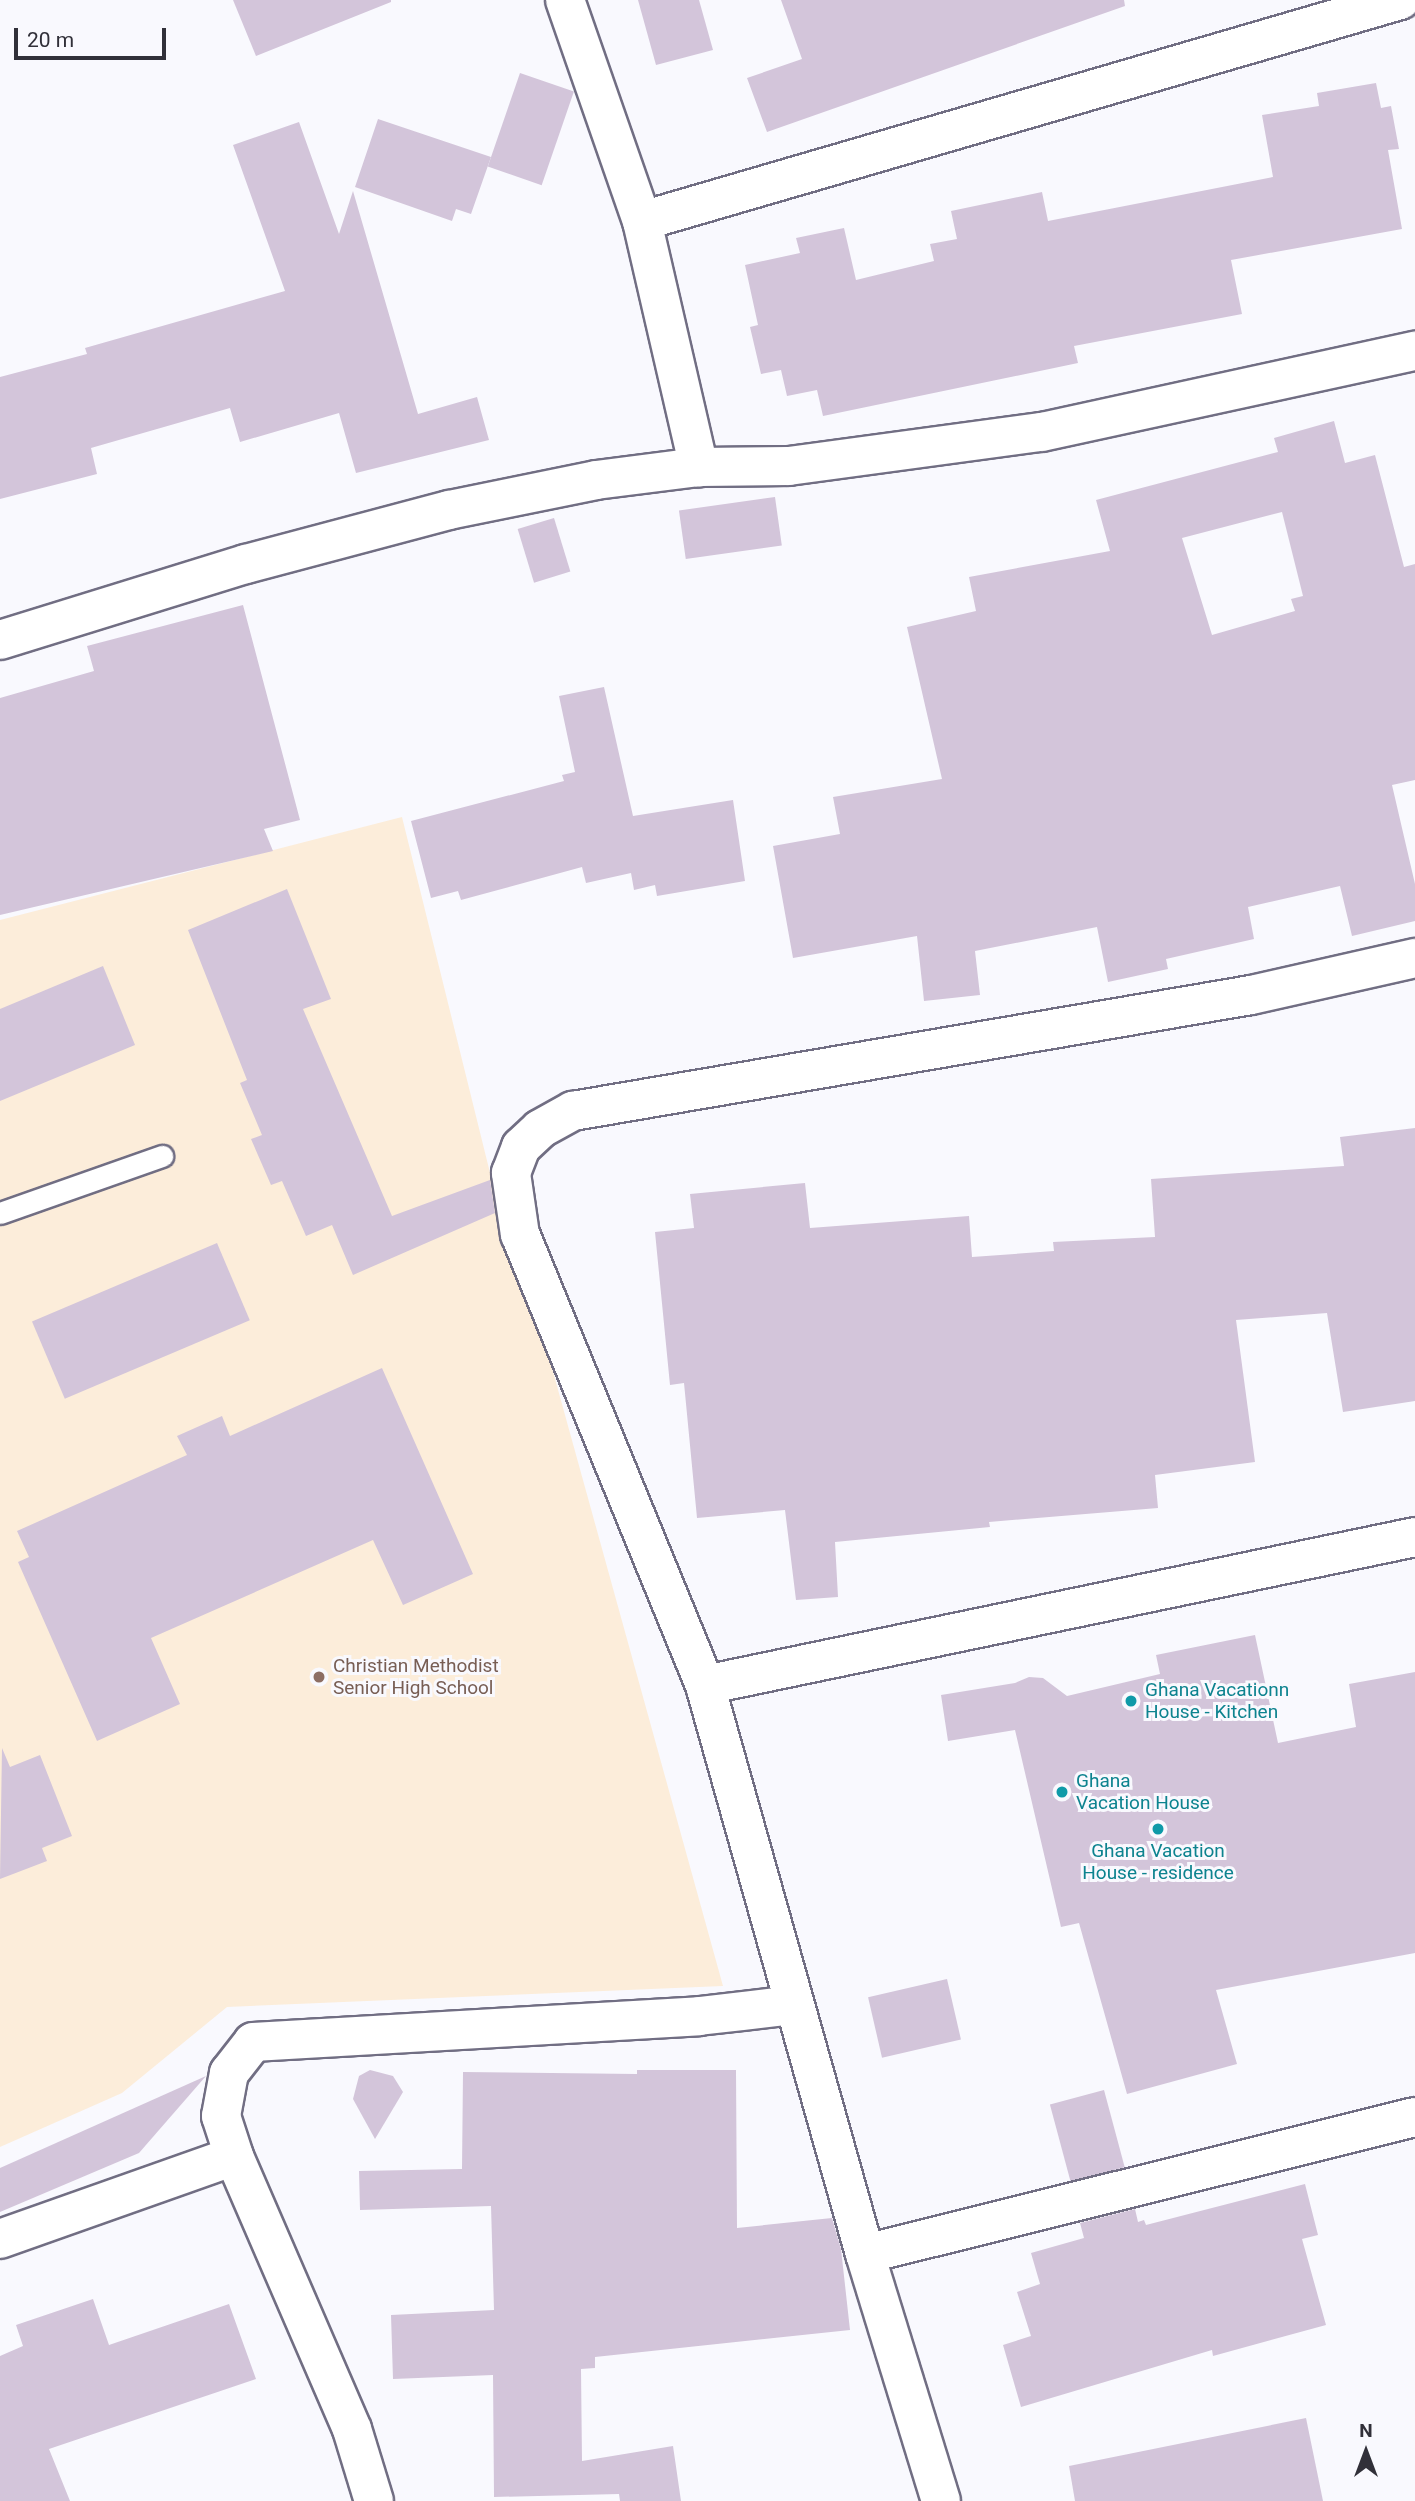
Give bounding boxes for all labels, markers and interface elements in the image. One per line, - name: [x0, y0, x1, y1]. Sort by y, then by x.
- scale bar: [18, 14, 170, 58]
- text: 20 m: [27, 28, 74, 52]
- place label: Christian Methodist Senior High School: [333, 1655, 499, 1699]
- marker: Christian Methodist Senior High School: [311, 1669, 327, 1685]
- place label: Ghana Vacationn House - Kitchen: [1145, 1679, 1289, 1723]
- marker: Ghana Vacationn House - Kitchen: [1123, 1693, 1139, 1709]
- place label: Ghana Vacation House: [1076, 1770, 1210, 1814]
- marker: Ghana Vacation House: [1054, 1784, 1070, 1800]
- marker: Ghana Vacation House - residence: [1150, 1821, 1166, 1837]
- place label: Ghana Vacation House - residence: [1082, 1840, 1234, 1884]
- north arrow: [1331, 2417, 1401, 2487]
- text: N: [1359, 2419, 1373, 2442]

